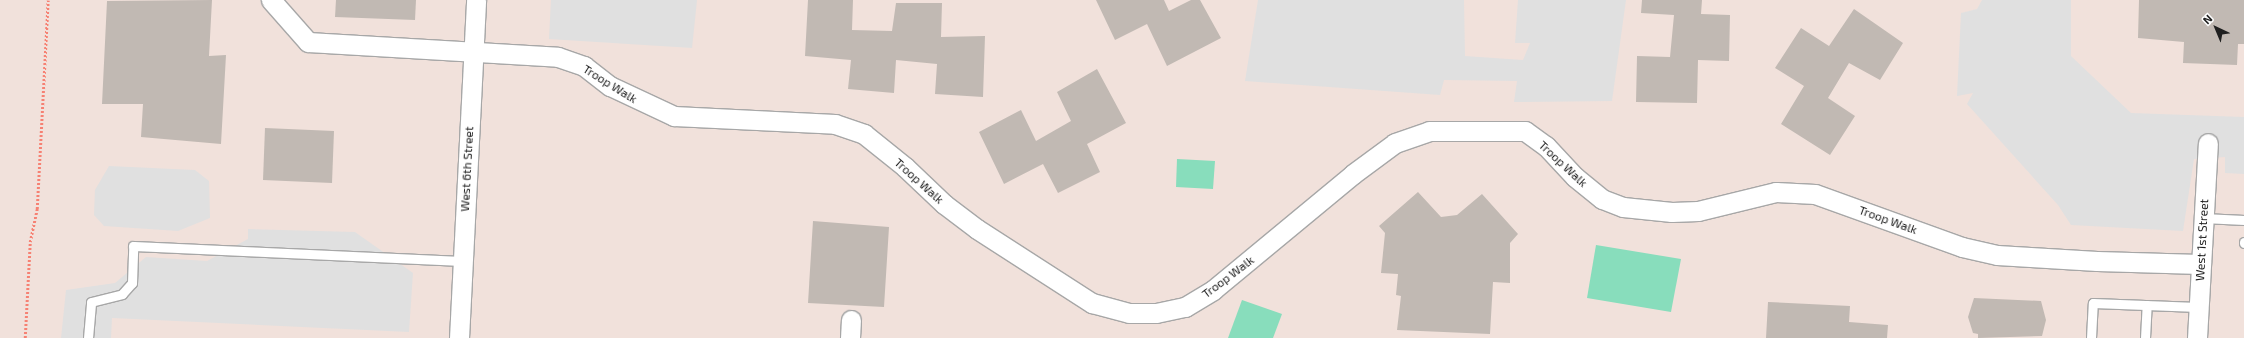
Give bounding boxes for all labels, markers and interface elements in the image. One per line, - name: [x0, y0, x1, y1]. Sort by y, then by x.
- north arrow: [2196, 8, 2236, 48]
- text: N: [2200, 12, 2215, 26]
- street label: Troop Walk: [580, 62, 640, 106]
- street label: West 6th Street: [458, 126, 476, 212]
- street label: Troop Walk: [1536, 138, 1590, 190]
- street label: Troop Walk: [891, 155, 947, 207]
- street label: West 1st Street: [2193, 198, 2211, 282]
- street label: Troop Walk: [1857, 203, 1919, 237]
- street label: Troop Walk: [1199, 253, 1257, 301]

